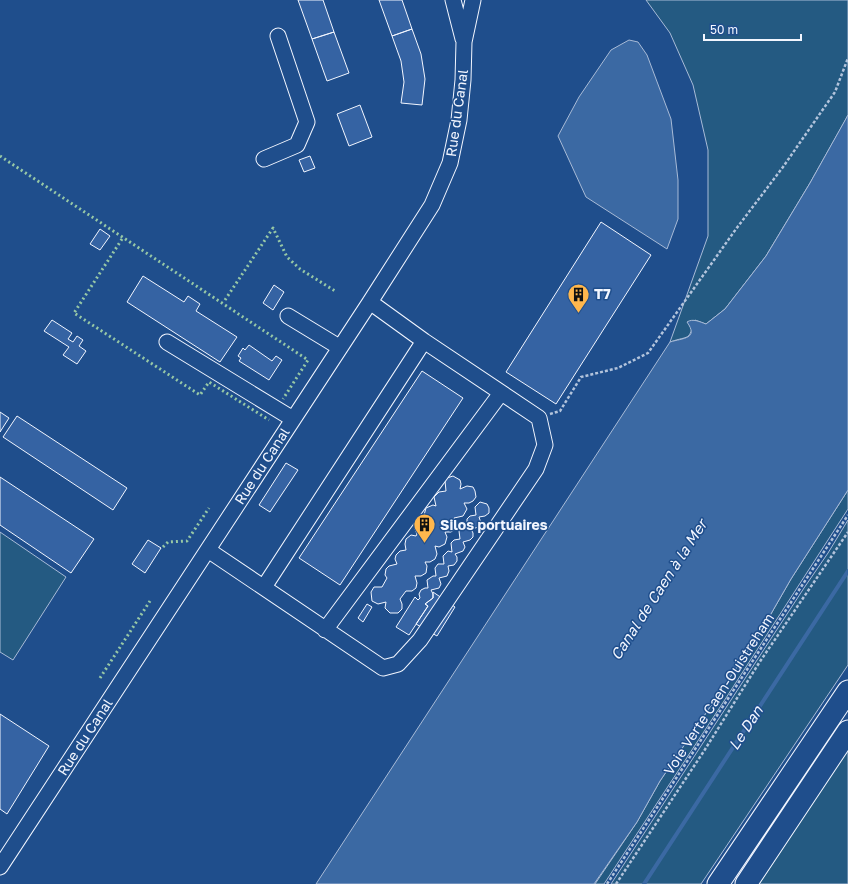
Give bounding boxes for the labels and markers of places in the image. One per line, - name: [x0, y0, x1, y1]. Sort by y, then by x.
- building icon: T7: [565, 281, 591, 314]
- place label: T7: [594, 285, 611, 302]
- building icon: Silos portuaires: [411, 512, 437, 545]
- place label: Silos portuaires: [440, 516, 548, 533]

